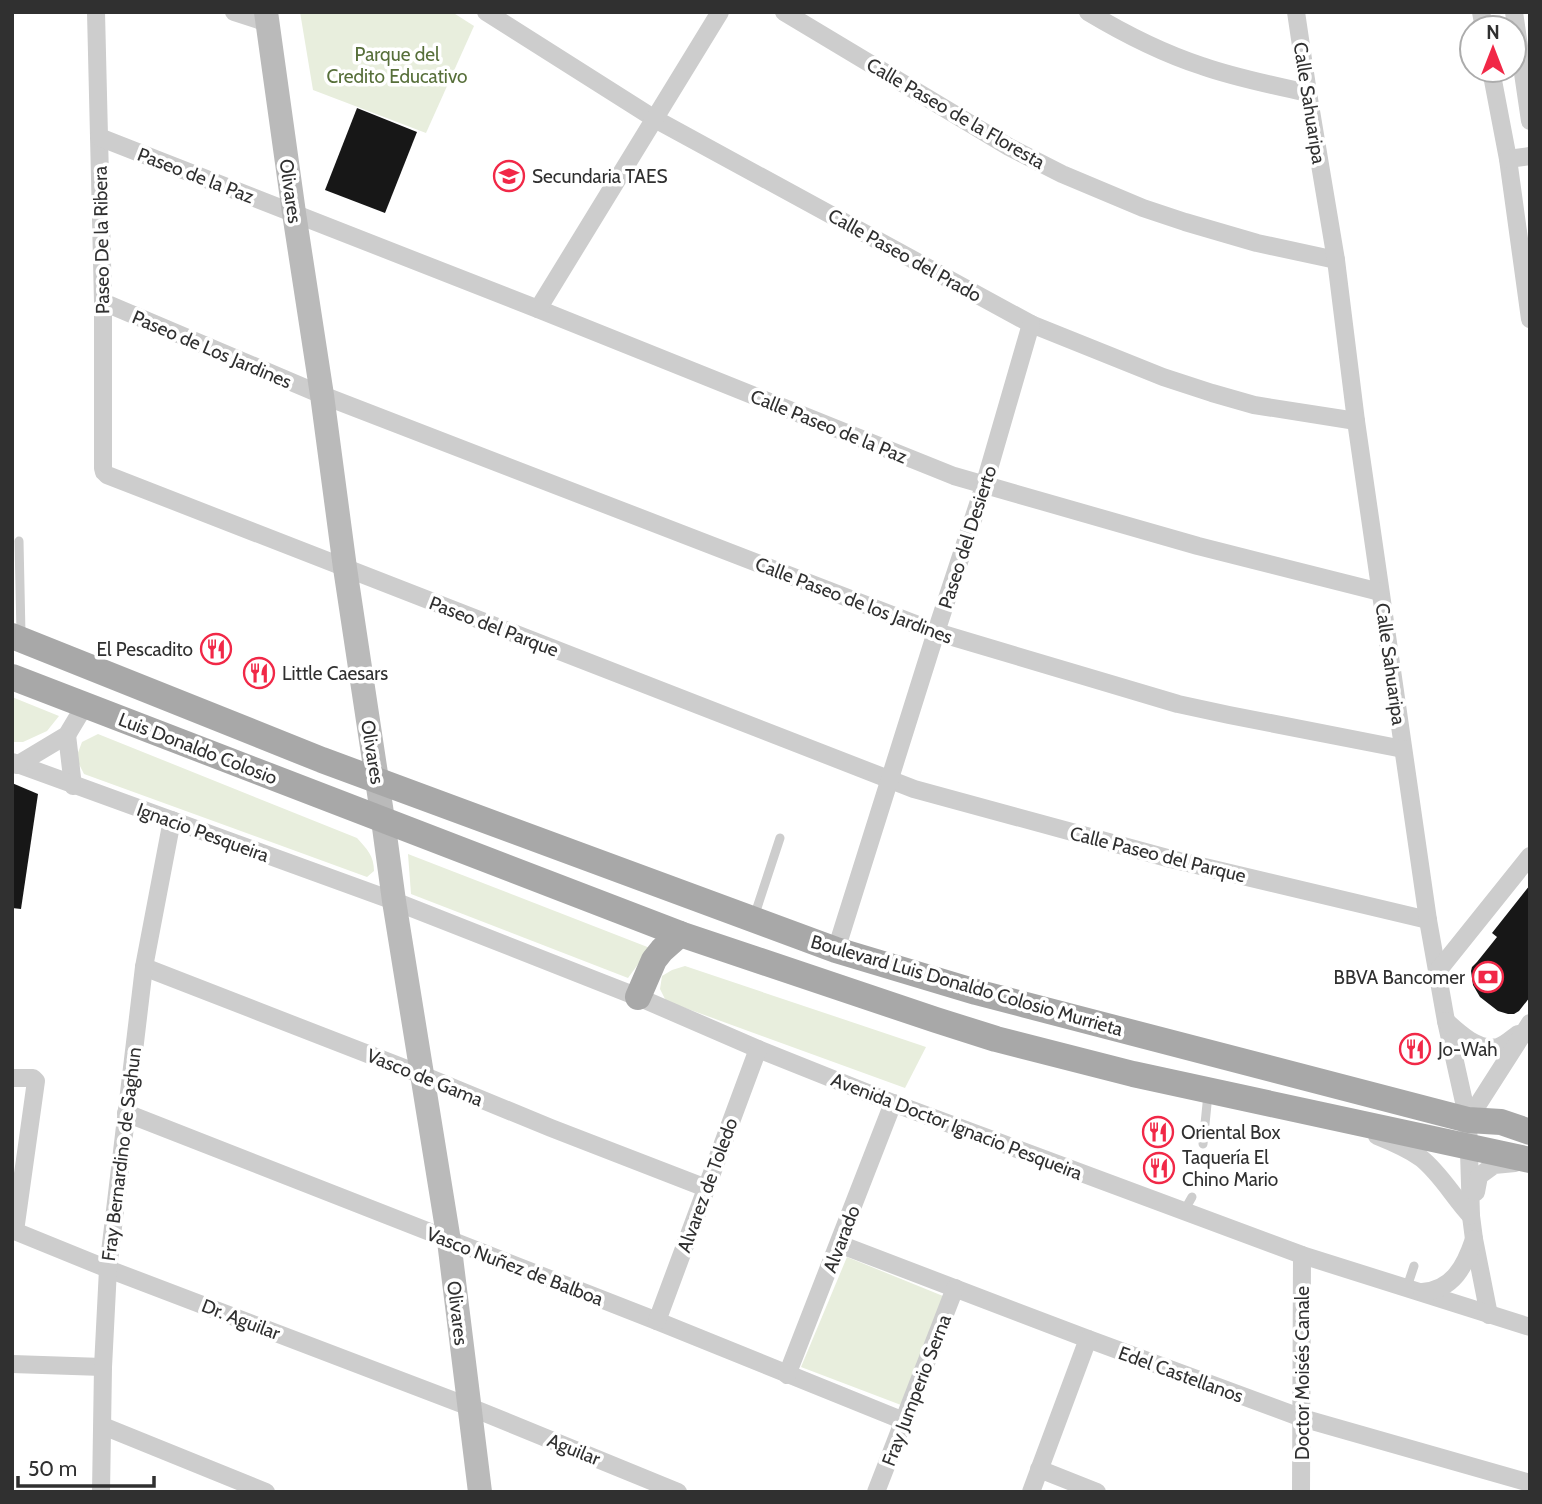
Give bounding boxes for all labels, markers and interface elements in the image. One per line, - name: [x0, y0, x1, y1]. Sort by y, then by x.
- north arrow: [1458, 14, 1528, 84]
- text: N: [1486, 21, 1500, 44]
- street label: Calle Sahuaripa: [1289, 41, 1330, 166]
- park label: Parque del Credito Educativo: [326, 43, 468, 88]
- street label: Calle Paseo de la Floresta: [863, 53, 1049, 174]
- street label: Paseo de la Paz: [134, 143, 257, 208]
- street label: Olivares: [275, 157, 306, 225]
- school or university icon: Secundaria TAES: [492, 159, 526, 193]
- place label: Secundaria TAES: [532, 165, 668, 188]
- street label: Paseo De la Ribera: [89, 166, 114, 314]
- street label: Calle Paseo del Prado: [824, 204, 985, 307]
- street label: Paseo de Los Jardines: [129, 305, 295, 393]
- street label: Calle Paseo de la Paz: [747, 385, 911, 468]
- street label: Paseo del Desierto: [934, 463, 1001, 612]
- street label: Calle Paseo de los Jardines: [752, 552, 956, 649]
- street label: Paseo del Parque: [426, 591, 562, 662]
- street label: Calle Sahuaripa: [1371, 602, 1410, 727]
- restaurant icon: El Pescadito: [199, 632, 233, 666]
- place label: El Pescadito: [96, 638, 193, 661]
- restaurant icon: Little Caesars: [242, 656, 276, 690]
- place label: Little Caesars: [282, 662, 388, 685]
- street label: Luis Donaldo Colosio: [115, 708, 280, 789]
- street label: Olivares: [356, 718, 389, 786]
- street label: Ignacio Pesqueira: [134, 798, 272, 867]
- street label: Calle Paseo del Parque: [1068, 821, 1248, 888]
- street label: Boulevard Luis Donaldo Colosio Murrieta: [808, 930, 1126, 1041]
- bank icon: BBVA Bancomer: [1471, 960, 1505, 994]
- place label: BBVA Bancomer: [1334, 966, 1465, 989]
- restaurant icon: Jo-Wah: [1398, 1032, 1432, 1066]
- place label: Jo-Wah: [1437, 1038, 1498, 1061]
- street label: Vasco de Gama: [363, 1044, 486, 1111]
- street label: Fray Bernardino de Saghun: [97, 1046, 146, 1262]
- street label: Avenida Doctor Ignacio Pesqueira: [828, 1068, 1086, 1185]
- street label: Alvarez de Toledo: [672, 1115, 743, 1256]
- restaurant icon: Oriental Box: [1141, 1115, 1175, 1149]
- place label: Oriental Box: [1181, 1121, 1280, 1144]
- place label: Taquería El Chino Mario: [1182, 1146, 1278, 1191]
- restaurant icon: Taquería El Chino Mario: [1142, 1151, 1176, 1185]
- street label: Alvarado: [818, 1202, 865, 1276]
- street label: Vasco Nuñez de Balboa: [423, 1222, 606, 1311]
- street label: Olivares: [442, 1280, 473, 1347]
- street label: Doctor Moisés Canale: [1291, 1286, 1314, 1460]
- street label: Dr. Aguilar: [198, 1294, 283, 1345]
- street label: Fray Jumperio Serna: [877, 1311, 956, 1469]
- street label: Edel Castellanos: [1115, 1341, 1246, 1408]
- street label: Aguilar: [544, 1429, 603, 1470]
- scale bar: [18, 1444, 154, 1488]
- text: 50 m: [28, 1456, 77, 1481]

